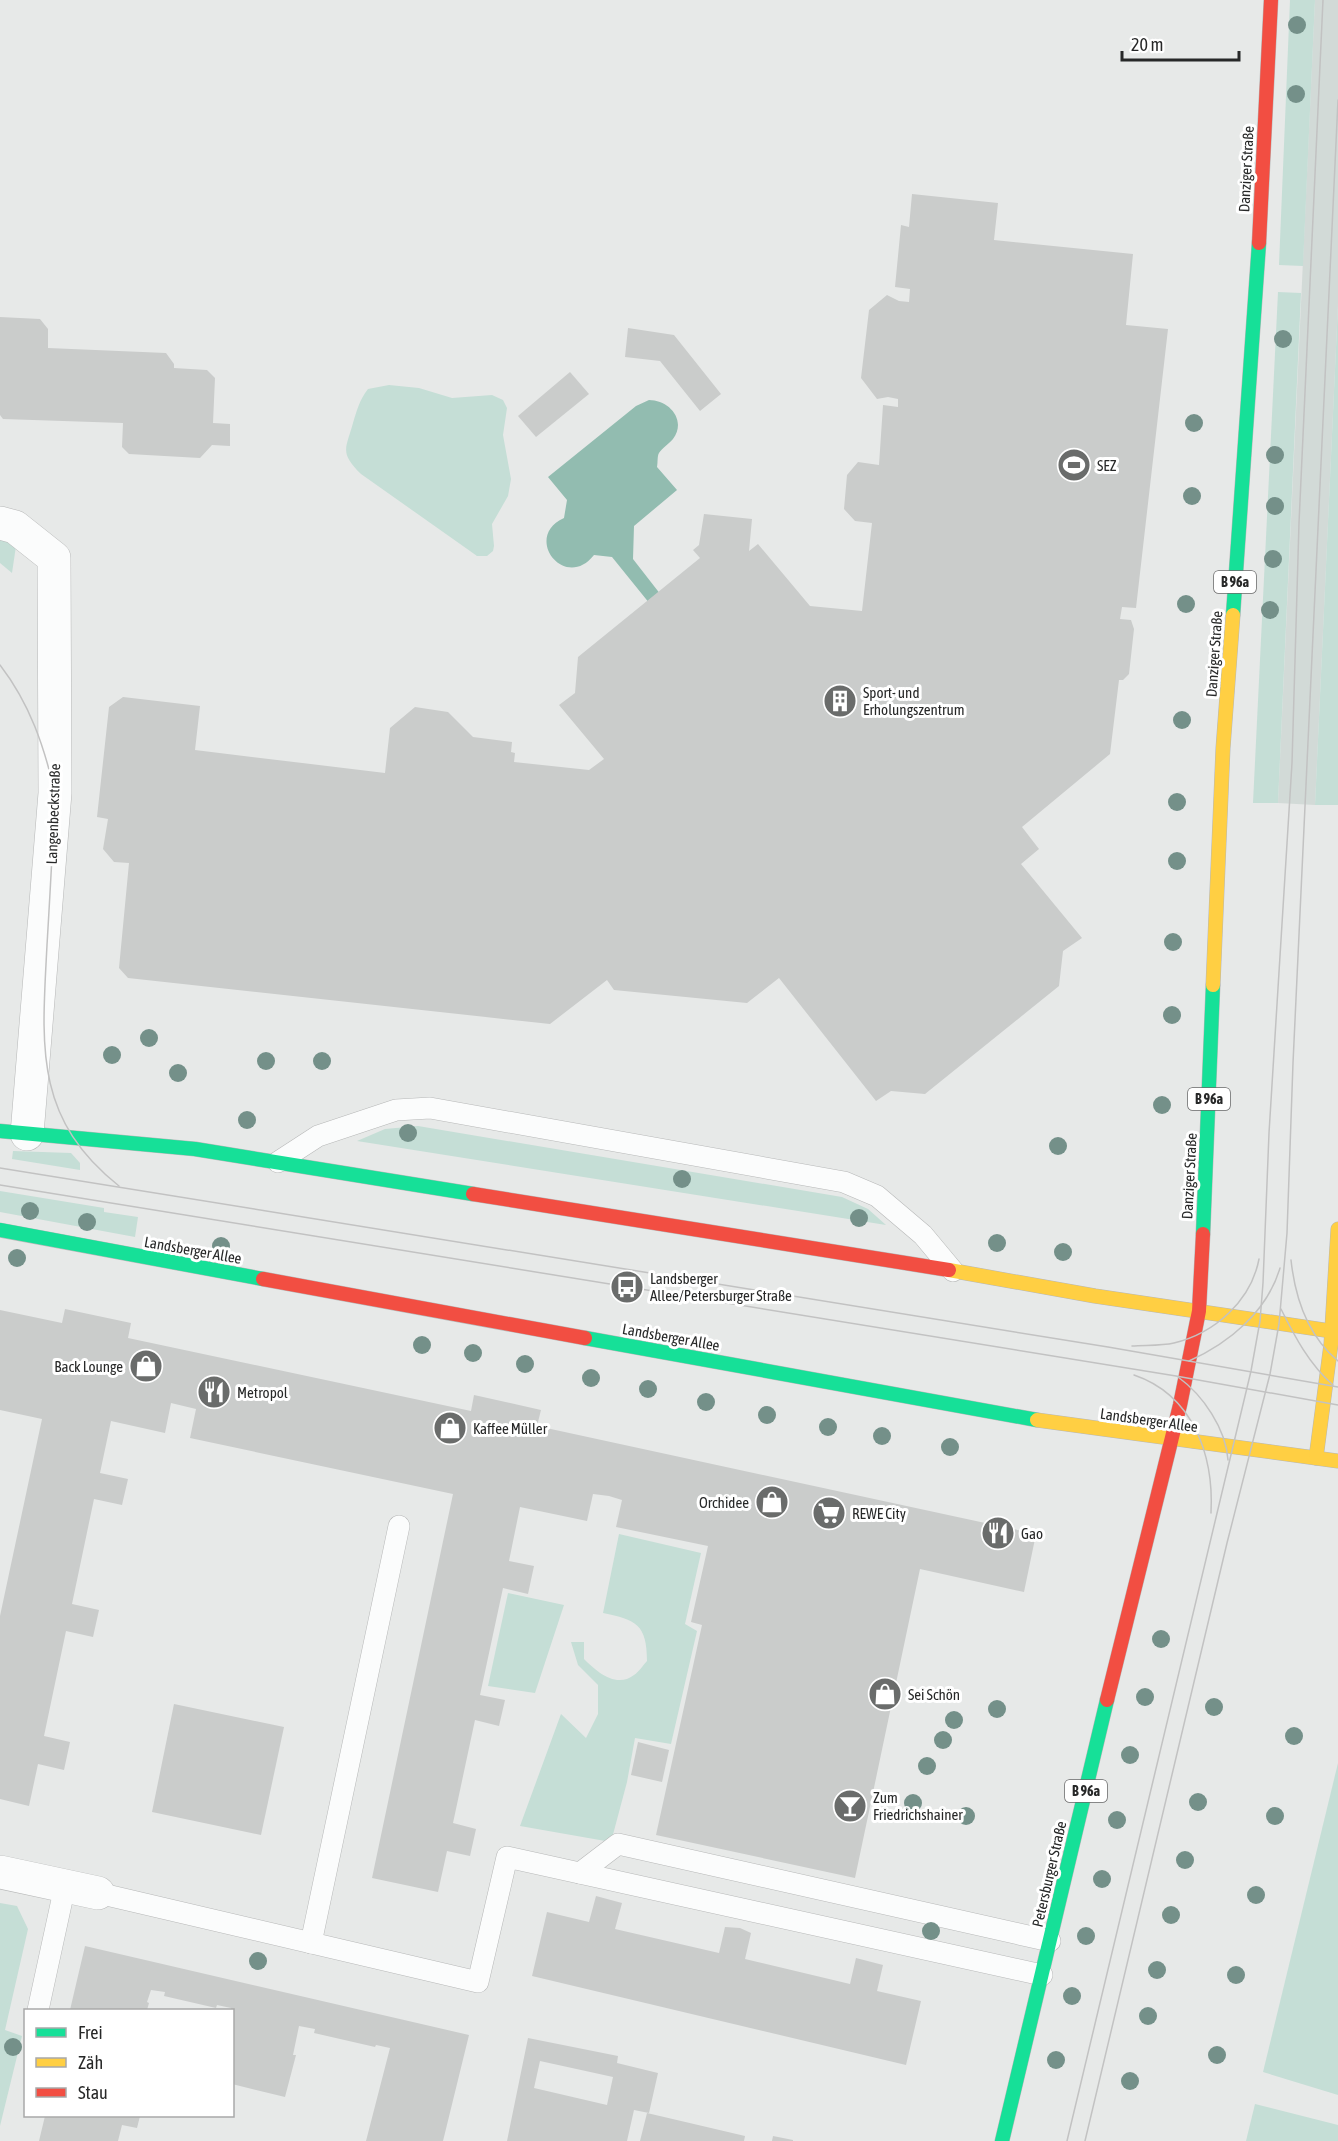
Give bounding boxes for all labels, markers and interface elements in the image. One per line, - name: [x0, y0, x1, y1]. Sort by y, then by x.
- scale bar: [1122, 24, 1239, 62]
- text: 20 m: [1131, 34, 1163, 55]
- street label: Danziger Straße: [1235, 125, 1257, 213]
- sports icon: SEZ: [1056, 447, 1092, 483]
- place label: SEZ: [1097, 457, 1117, 474]
- road number: B 96a: [1214, 571, 1256, 593]
- street label: Danziger Straße: [1203, 610, 1226, 698]
- building icon: Sport- und Erholungszentrum: [822, 683, 858, 719]
- place label: Sport- und Erholungszentrum: [863, 684, 965, 718]
- street label: Langenbeckstraße: [43, 763, 63, 865]
- road number: B 96a: [1188, 1088, 1230, 1110]
- street label: Danziger Straße: [1178, 1132, 1200, 1220]
- street label: Landsberger Allee: [143, 1233, 243, 1267]
- bus stop icon: Landsberger Allee/Petersburger Straße: [609, 1269, 645, 1305]
- place label: Landsberger Allee/Petersburger Straße: [650, 1270, 792, 1304]
- street label: Landsberger Allee: [621, 1320, 721, 1354]
- shop icon: Back Lounge: [128, 1348, 164, 1384]
- place label: Back Lounge: [54, 1358, 123, 1375]
- restaurant icon: Metropol: [196, 1374, 232, 1410]
- place label: Metropol: [237, 1384, 288, 1401]
- street label: Landsberger Allee: [1099, 1405, 1199, 1435]
- shop icon: Kaffee Müller: [432, 1410, 468, 1446]
- place label: Kaffee Müller: [473, 1420, 548, 1437]
- shop icon: Orchidee: [754, 1484, 790, 1520]
- place label: Orchidee: [699, 1494, 749, 1511]
- supermarket icon: REWE City: [811, 1495, 847, 1531]
- place label: REWE City: [852, 1505, 906, 1522]
- restaurant icon: Gao: [980, 1515, 1016, 1551]
- place label: Gao: [1021, 1525, 1043, 1542]
- shop icon: Sei Schön: [867, 1676, 903, 1712]
- place label: Sei Schön: [908, 1686, 960, 1703]
- road number: B 96a: [1065, 1780, 1107, 1802]
- bar icon: Zum Friedrichshainer: [832, 1788, 868, 1824]
- place label: Zum Friedrichshainer: [873, 1789, 963, 1823]
- street label: Petersburger Straße: [1029, 1819, 1069, 1929]
- legend: [24, 2009, 234, 2117]
- text: Frei: [78, 2022, 103, 2043]
- text: Zäh: [78, 2052, 103, 2073]
- text: Stau: [78, 2082, 108, 2103]

